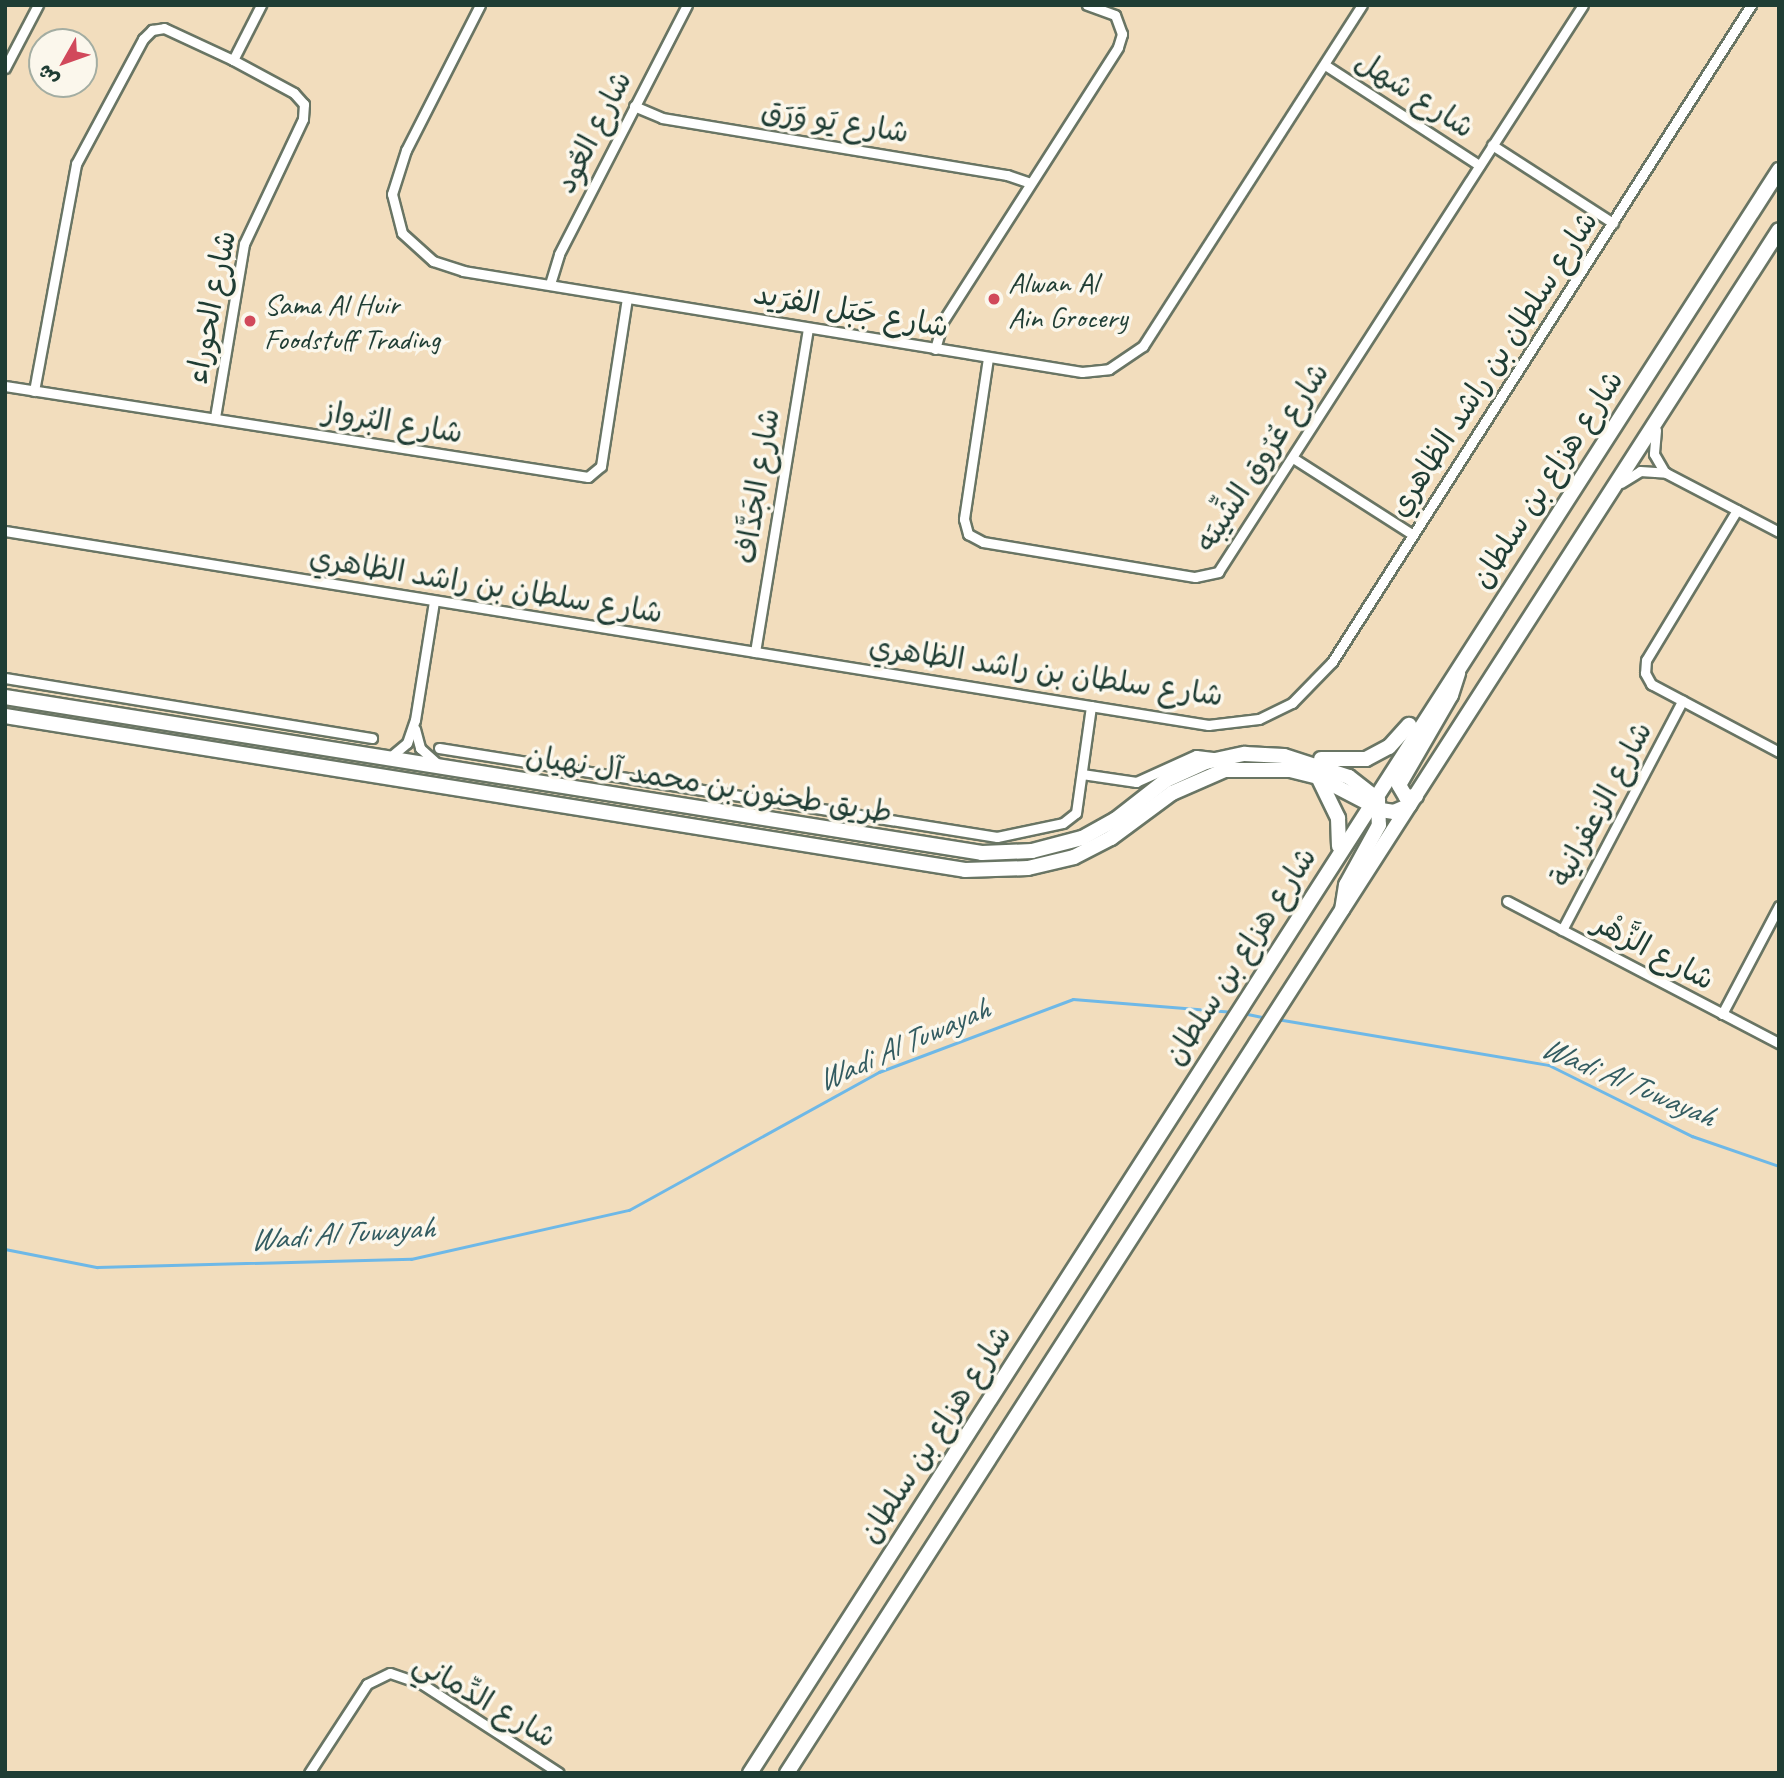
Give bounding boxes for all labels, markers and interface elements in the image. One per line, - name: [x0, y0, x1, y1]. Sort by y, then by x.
- north arrow: [28, 28, 98, 98]
- street label: شارع شهل: [1349, 42, 1481, 146]
- text: ش: [33, 59, 64, 91]
- street label: شارع العُود: [547, 65, 639, 199]
- street label: شارع يَو وَرَق: [759, 92, 911, 150]
- street label: شارع سلطان بن راشد الظاهري: [1381, 204, 1605, 524]
- street label: شارع الحوراء: [179, 227, 243, 387]
- place label: Alwan Al Ain Grocery: [1008, 264, 1127, 334]
- street label: شارع جَبَل الفرَيد: [751, 275, 951, 345]
- place label: Sama Al Huir Foodstuff Trading: [264, 286, 440, 356]
- marker: Alwan Al Ain Grocery: [986, 291, 1002, 307]
- marker: Sama Al Huir Foodstuff Trading: [242, 313, 258, 329]
- street label: شارع عُرُوق الشِّيبَه: [1188, 356, 1336, 558]
- street label: شارع هزاع بن سلطان: [1463, 363, 1631, 595]
- street label: شارع البُرواز: [321, 393, 465, 451]
- street label: شارع الجَدَّاف: [727, 406, 787, 566]
- street label: شارع سلطان بن راشد الظاهري: [307, 539, 665, 631]
- street label: شارع سلطان بن راشد الظاهري: [867, 628, 1225, 714]
- street label: شارع الزعفرانية: [1542, 715, 1660, 893]
- street label: طريق طحنون بن محمد آل نهيان: [523, 737, 895, 831]
- street label: شارع هزاع بن سلطان: [1156, 840, 1324, 1072]
- street label: شارع الزَّهْر: [1587, 904, 1721, 998]
- water label: Wadi Al Tuwayah: [811, 990, 995, 1100]
- water label: Wadi Al Tuwayah: [1536, 1028, 1720, 1136]
- water label: Wadi Al Tuwayah: [249, 1208, 435, 1260]
- street label: شارع هزاع بن سلطان: [851, 1318, 1019, 1550]
- street label: شارع الدِّماني: [407, 1645, 563, 1755]

